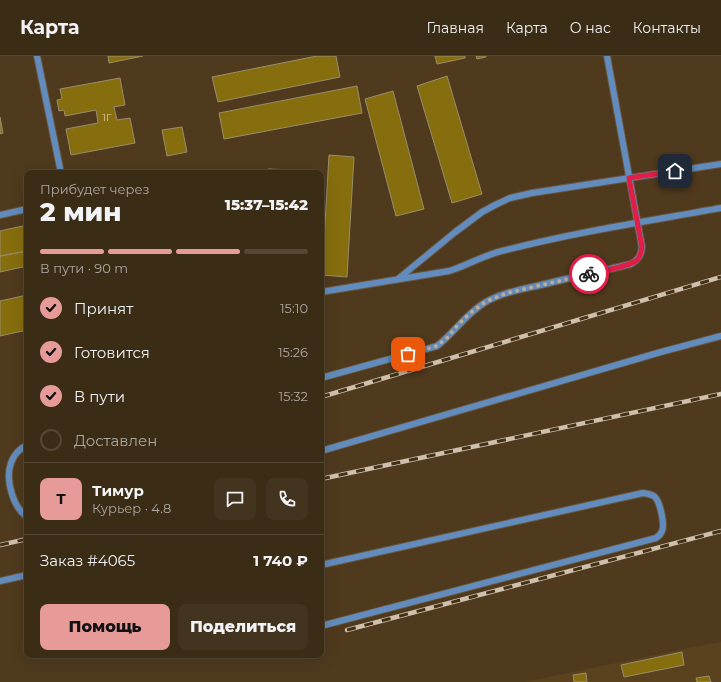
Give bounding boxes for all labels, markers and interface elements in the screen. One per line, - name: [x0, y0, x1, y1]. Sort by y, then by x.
- text: Карта: [20, 16, 80, 39]
- text: Главная: [426, 19, 484, 37]
- text: Карта: [506, 19, 548, 37]
- text: О нас: [570, 19, 611, 37]
- text: Контакты: [633, 19, 701, 37]
- house number: 1Г: [102, 111, 112, 124]
- pin: [658, 154, 692, 188]
- icon: home: [664, 160, 686, 182]
- text: Прибудет через: [40, 181, 149, 197]
- text: 15:37–15:42: [225, 195, 308, 214]
- text: 2 мин: [40, 196, 122, 228]
- courier: [569, 254, 609, 294]
- text: В пути · 90 m: [40, 260, 128, 276]
- icon: bike: [578, 263, 600, 285]
- icon: check: [40, 297, 62, 319]
- text: Принят: [74, 299, 133, 318]
- text: 15:10: [280, 300, 308, 316]
- pin: [391, 337, 425, 371]
- icon: check: [40, 341, 62, 363]
- text: Готовится: [74, 343, 150, 362]
- icon: bag: [397, 343, 419, 365]
- text: 15:26: [278, 344, 308, 360]
- icon: check: [40, 385, 62, 407]
- text: В пути: [74, 387, 125, 406]
- text: 15:32: [279, 388, 308, 404]
- text: Доставлен: [74, 431, 157, 450]
- button: chat: [214, 478, 256, 520]
- button: phone: [266, 478, 308, 520]
- text: Тимур: [92, 481, 144, 500]
- text: Т: [56, 489, 66, 508]
- text: Курьер · 4.8: [92, 500, 171, 516]
- text: Заказ #4065: [40, 551, 135, 570]
- text: 1 740 ₽: [253, 551, 308, 570]
- button: Помощь: [40, 604, 170, 650]
- button: Поделиться: [178, 604, 308, 650]

